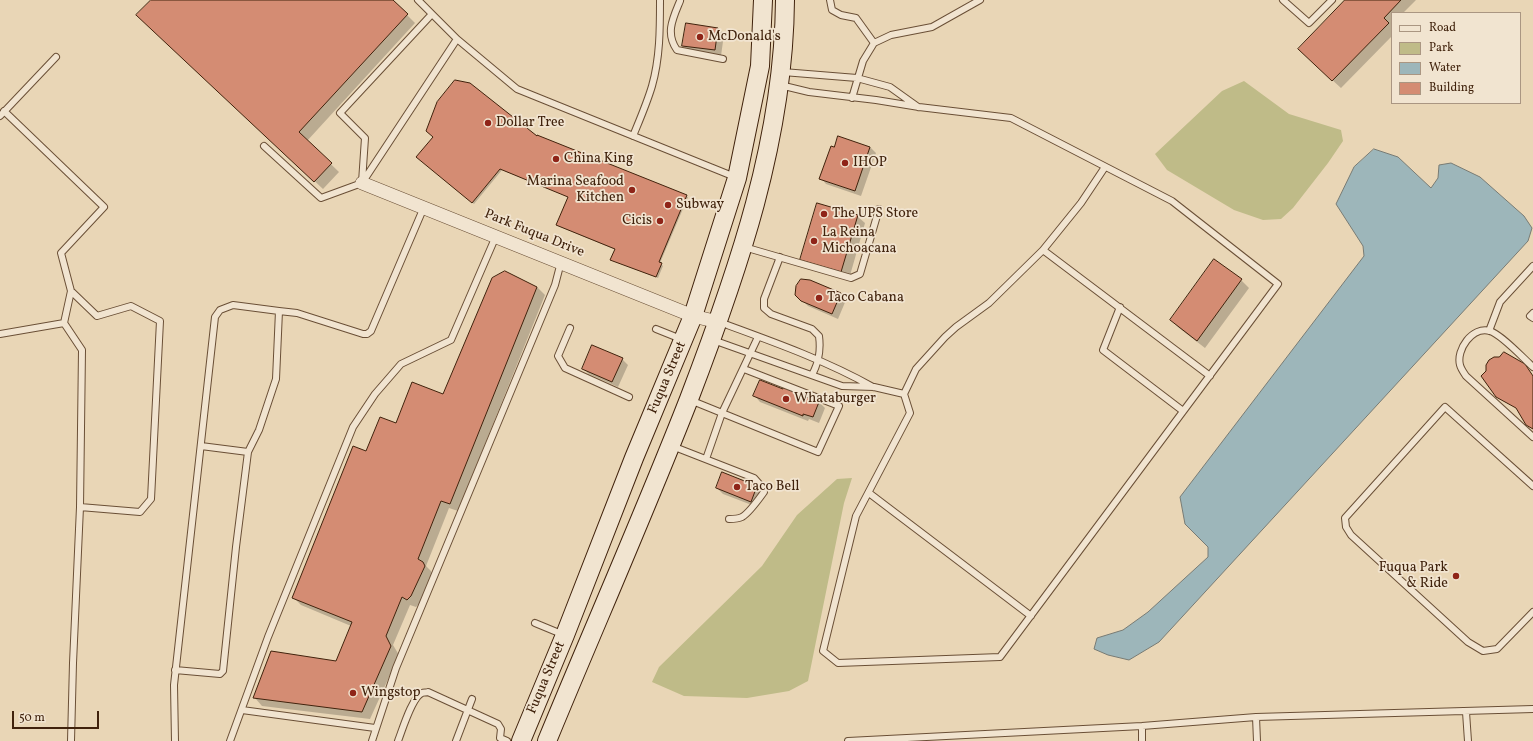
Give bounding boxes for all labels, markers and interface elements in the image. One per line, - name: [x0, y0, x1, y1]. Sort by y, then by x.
- legend: [1391, 12, 1521, 104]
- text: Road: [1429, 20, 1456, 36]
- place label: McDonald's: [708, 29, 781, 45]
- marker: McDonald's: [695, 32, 705, 42]
- text: Park: [1429, 40, 1454, 56]
- text: Water: [1429, 60, 1461, 76]
- text: Building: [1429, 80, 1474, 96]
- place label: Dollar Tree: [496, 115, 564, 131]
- marker: Dollar Tree: [483, 118, 493, 128]
- place label: China King: [564, 151, 633, 167]
- marker: China King: [551, 154, 561, 164]
- place label: IHOP: [853, 155, 887, 171]
- marker: IHOP: [840, 158, 850, 168]
- place label: Marina Seafood Kitchen: [527, 174, 624, 206]
- marker: Marina Seafood Kitchen: [627, 185, 637, 195]
- place label: Subway: [676, 197, 724, 213]
- marker: Subway: [663, 200, 673, 210]
- street label: Park Fuqua Drive: [482, 206, 586, 262]
- place label: The UPS Store: [832, 206, 918, 222]
- marker: The UPS Store: [819, 209, 829, 219]
- place label: Cicis: [622, 213, 652, 229]
- marker: Cicis: [655, 216, 665, 226]
- place label: La Reina Michoacana: [822, 225, 896, 258]
- marker: La Reina Michoacana: [809, 236, 819, 246]
- place label: Taco Cabana: [827, 290, 904, 306]
- marker: Taco Cabana: [814, 293, 824, 303]
- street label: Fuqua Street: [645, 339, 691, 417]
- place label: Whataburger: [794, 391, 876, 407]
- marker: Whataburger: [781, 394, 791, 404]
- place label: Taco Bell: [745, 479, 800, 495]
- marker: Taco Bell: [732, 482, 742, 492]
- place label: Fuqua Park & Ride: [1379, 560, 1448, 592]
- marker: Fuqua Park & Ride: [1451, 571, 1461, 581]
- street label: Fuqua Street: [524, 639, 570, 717]
- place label: Wingstop: [361, 685, 421, 701]
- marker: Wingstop: [348, 688, 358, 698]
- scale bar: [14, 703, 101, 729]
- text: 50 m: [19, 710, 45, 726]

